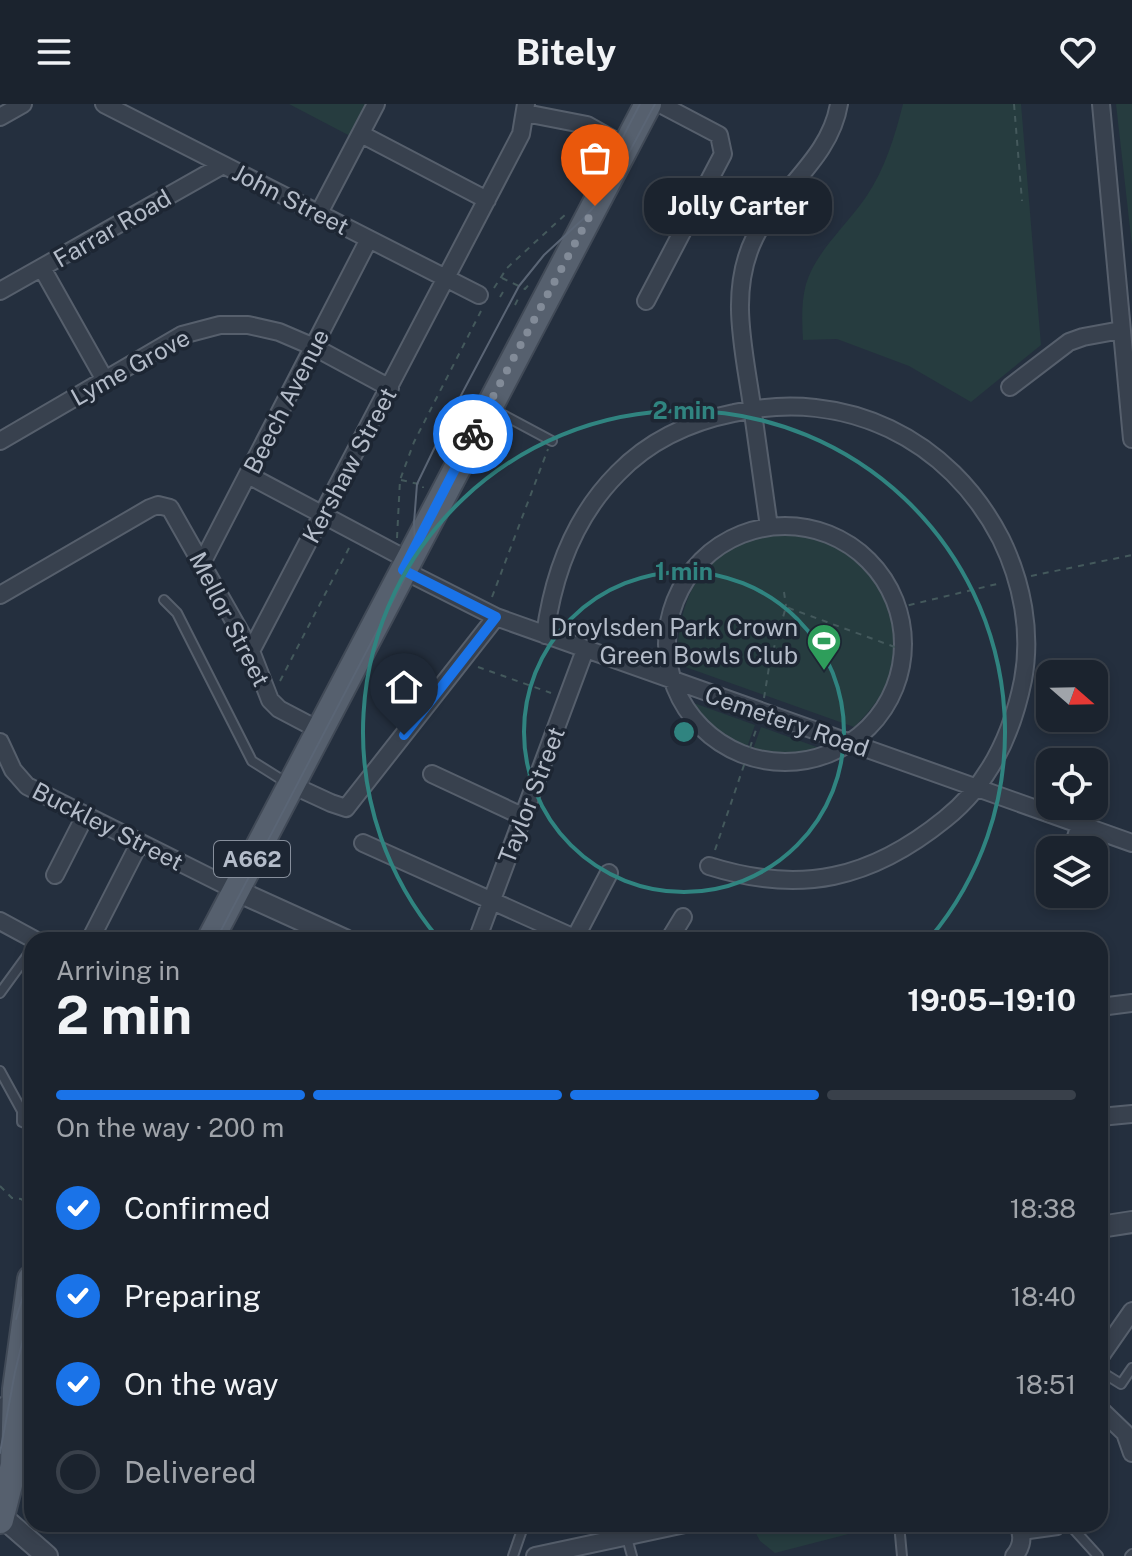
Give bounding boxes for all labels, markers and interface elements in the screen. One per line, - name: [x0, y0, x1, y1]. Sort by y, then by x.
- icon: menu: [32, 30, 76, 74]
- icon: heart: [1056, 30, 1100, 74]
- text: Bitely: [516, 31, 616, 73]
- pin: [561, 124, 629, 206]
- icon: bag: [573, 136, 617, 180]
- street label: John Street: [228, 158, 354, 240]
- callout: Jolly Carter: [643, 178, 831, 234]
- street label: Farrar Road: [48, 183, 176, 273]
- text: Jolly Carter: [667, 190, 809, 221]
- street label: Lyme Grove: [66, 323, 194, 411]
- street label: Beech Avenue: [238, 324, 334, 478]
- street label: Kershaw Street: [296, 383, 402, 547]
- courier: [433, 394, 513, 474]
- text: 2 min: [653, 396, 715, 424]
- icon: bike: [451, 412, 495, 456]
- street label: Mellor Street: [184, 547, 276, 691]
- text: 1 min: [655, 557, 713, 585]
- place label: Droylsden Park Crown Green Bowls Club: [551, 613, 798, 669]
- sports icon: Droylsden Park Crown Green Bowls Club: [805, 622, 843, 672]
- pin: [370, 653, 438, 735]
- north arrow: [1036, 660, 1108, 732]
- map controls: [1036, 660, 1108, 908]
- icon: home: [382, 665, 426, 709]
- street label: Cemetery Road: [701, 680, 873, 762]
- centre of rings: [670, 718, 698, 746]
- street label: Taylor Street: [492, 723, 570, 867]
- button: locate: [1036, 748, 1108, 820]
- street label: Buckley Street: [28, 776, 188, 876]
- button: layers: [1036, 836, 1108, 908]
- road number: A662: [214, 841, 290, 877]
- text: Arriving in: [56, 955, 180, 986]
- text: 19:05–19:10: [907, 982, 1076, 1018]
- text: 2 min: [56, 985, 192, 1046]
- text: On the way · 200 m: [56, 1112, 284, 1143]
- icon: check: [56, 1186, 100, 1230]
- text: Confirmed: [124, 1190, 270, 1226]
- text: 18:38: [1010, 1193, 1076, 1224]
- icon: check: [56, 1274, 100, 1318]
- text: Preparing: [124, 1278, 261, 1314]
- text: 18:40: [1011, 1281, 1076, 1312]
- icon: check: [56, 1362, 100, 1406]
- text: On the way: [124, 1366, 278, 1402]
- text: 18:51: [1015, 1369, 1076, 1400]
- text: Delivered: [124, 1454, 256, 1490]

